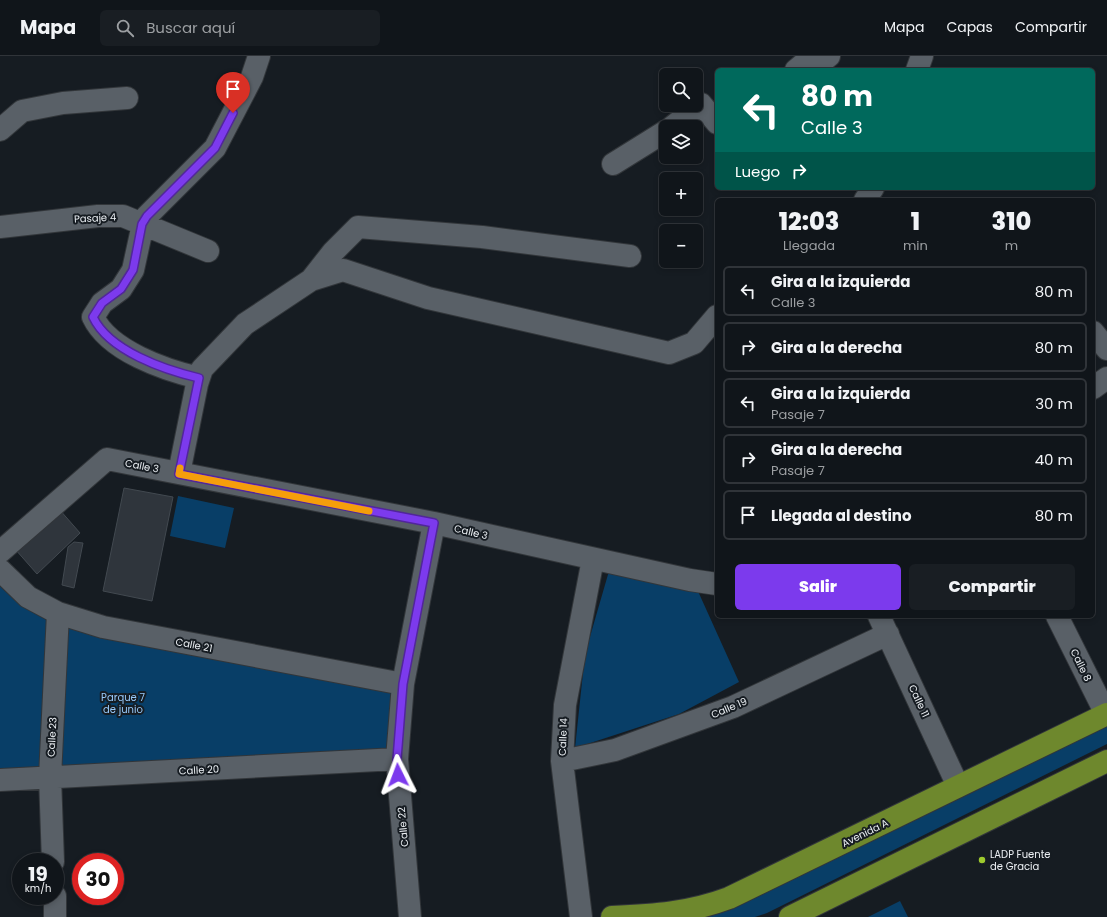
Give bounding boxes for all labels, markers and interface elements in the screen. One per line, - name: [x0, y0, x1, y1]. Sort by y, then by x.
- search box: [100, 10, 380, 46]
- text: Mapa: [20, 14, 76, 41]
- icon: search: [114, 17, 136, 39]
- text: Buscar aquí: [146, 17, 235, 38]
- text: Mapa: [884, 17, 924, 37]
- text: Capas: [946, 17, 993, 37]
- text: Compartir: [1015, 17, 1087, 37]
- map controls: [659, 68, 703, 268]
- button: search: [659, 68, 703, 112]
- pin: [216, 72, 250, 113]
- text: 80 m: [801, 77, 873, 116]
- icon: arrive: [222, 78, 244, 100]
- icon: left: [735, 84, 787, 136]
- text: Calle 3: [801, 115, 863, 140]
- button: layers: [659, 120, 703, 164]
- icon: right: [788, 160, 810, 182]
- text: Luego: [735, 161, 780, 182]
- button: +: [659, 172, 703, 216]
- text: 12:03: [779, 205, 839, 238]
- text: 1: [911, 205, 920, 238]
- text: 310: [992, 205, 1031, 238]
- street label: Pasaje 4: [74, 209, 116, 227]
- button: −: [659, 224, 703, 268]
- text: Llegada: [783, 236, 835, 255]
- text: min: [903, 236, 928, 255]
- text: m: [1005, 236, 1018, 255]
- text: Gira a la izquierda: [771, 271, 910, 292]
- icon: left: [737, 280, 759, 302]
- text: 80 m: [1035, 281, 1073, 302]
- text: Calle 3: [771, 293, 815, 312]
- icon: right: [737, 336, 759, 358]
- text: Gira a la derecha: [771, 337, 902, 358]
- text: 80 m: [1035, 337, 1073, 358]
- text: Gira a la izquierda: [771, 383, 910, 404]
- icon: left: [737, 392, 759, 414]
- text: 30 m: [1035, 393, 1073, 414]
- text: Pasaje 7: [771, 405, 825, 424]
- text: Gira a la derecha: [771, 439, 902, 460]
- icon: right: [737, 448, 759, 470]
- text: 40 m: [1035, 449, 1073, 470]
- street label: Calle 3: [124, 455, 160, 477]
- text: Pasaje 7: [771, 461, 825, 480]
- icon: arrive: [737, 504, 759, 526]
- text: Llegada al destino: [771, 505, 912, 526]
- text: 80 m: [1035, 505, 1073, 526]
- street label: Calle 3: [453, 521, 489, 543]
- button: Salir: [735, 564, 901, 610]
- button: Compartir: [909, 564, 1075, 610]
- street label: Calle 21: [174, 634, 214, 656]
- street label: Calle 8: [1067, 646, 1095, 684]
- street label: Calle 11: [905, 682, 933, 720]
- park label: Parque 7 de junio: [101, 690, 145, 717]
- street label: Calle 19: [709, 694, 749, 722]
- street label: Calle 23: [43, 717, 61, 757]
- street label: Calle 14: [555, 718, 571, 756]
- position arrow: [377, 754, 419, 796]
- street label: Calle 20: [178, 761, 220, 779]
- street label: Calle 22: [394, 806, 412, 847]
- street label: Avenida A: [839, 815, 891, 851]
- place label: LADP Fuente de Gracia: [990, 847, 1050, 874]
- speed limit sign: 30: [72, 853, 124, 905]
- marker: LADP Fuente de Gracia: [977, 855, 987, 865]
- text: 19: [28, 860, 48, 888]
- text: km/h: [25, 881, 51, 896]

